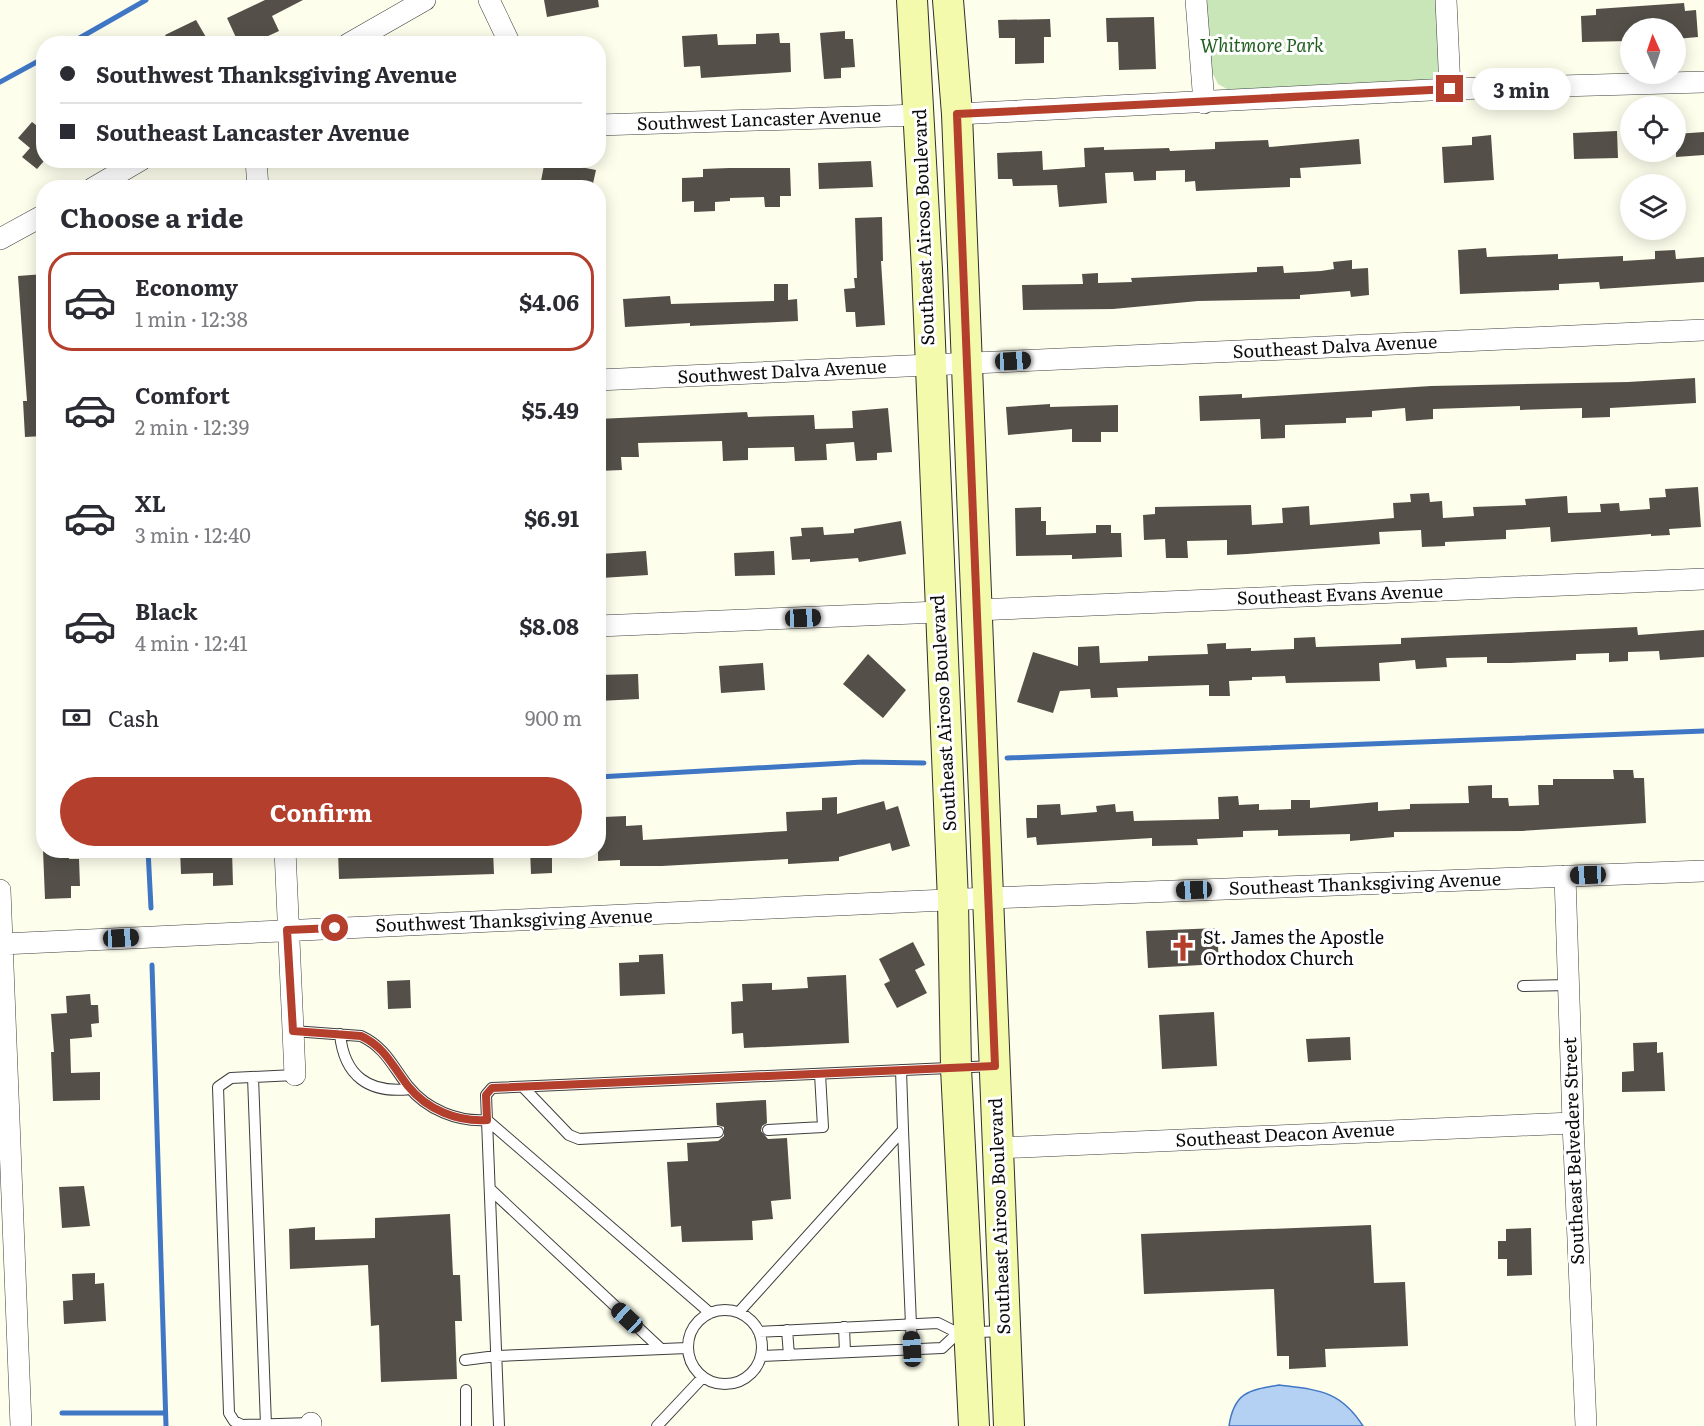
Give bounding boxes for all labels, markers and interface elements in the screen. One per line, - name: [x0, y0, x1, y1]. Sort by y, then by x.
- north arrow: [1620, 18, 1686, 84]
- map controls: [1620, 18, 1686, 240]
- park label: Whitmore Park: [1200, 31, 1324, 58]
- text: Southwest Thanksgiving Avenue: [96, 57, 457, 90]
- callout: 3 min: [1471, 68, 1570, 110]
- text: 3 min: [1493, 74, 1550, 104]
- route end: [1436, 75, 1463, 102]
- button: locate: [1620, 96, 1686, 162]
- street label: Southwest Lancaster Avenue: [636, 101, 882, 136]
- street label: Southeast Airoso Boulevard: [905, 108, 940, 346]
- text: Southeast Lancaster Avenue: [96, 115, 409, 148]
- button: layers: [1620, 174, 1686, 240]
- text: Choose a ride: [60, 196, 243, 236]
- text: Economy: [135, 270, 238, 303]
- icon: car: [63, 275, 117, 329]
- text: $4.06: [519, 285, 579, 318]
- text: 1 min · 12:38: [135, 303, 248, 333]
- street label: Southeast Dalva Avenue: [1232, 327, 1438, 364]
- car: [995, 351, 1031, 371]
- street label: Southwest Dalva Avenue: [677, 352, 887, 389]
- text: Comfort: [135, 378, 230, 411]
- icon: car: [63, 383, 117, 437]
- text: $5.49: [521, 393, 579, 426]
- text: 2 min · 12:39: [135, 411, 249, 441]
- text: XL: [135, 486, 166, 519]
- icon: car: [63, 491, 117, 545]
- text: $6.91: [524, 501, 579, 534]
- text: 3 min · 12:40: [135, 519, 251, 549]
- street label: Southeast Evans Avenue: [1236, 576, 1444, 611]
- text: Black: [135, 594, 197, 627]
- street label: Southeast Airoso Boulevard: [923, 594, 962, 832]
- icon: car: [63, 599, 117, 653]
- car: [785, 608, 821, 628]
- text: $8.08: [519, 609, 579, 642]
- text: 4 min · 12:41: [135, 627, 248, 657]
- icon: cash: [60, 701, 93, 734]
- text: Cash: [108, 701, 159, 734]
- text: 900 m: [525, 702, 582, 732]
- button: Confirm: [60, 777, 582, 846]
- street label: Southeast Thanksgiving Avenue: [1228, 864, 1502, 901]
- car: [1570, 865, 1606, 885]
- car: [1176, 880, 1212, 900]
- street label: Southwest Thanksgiving Avenue: [375, 901, 653, 938]
- route start: [321, 914, 348, 941]
- place label: St. James the Apostle Orthodox Church: [1203, 923, 1384, 971]
- car: [103, 928, 139, 948]
- church icon: St. James the Apostle Orthodox Church: [1168, 933, 1198, 963]
- street label: Southeast Belvedere Street: [1555, 1036, 1590, 1265]
- street label: Southeast Airoso Boulevard: [981, 1097, 1016, 1335]
- street label: Southeast Deacon Avenue: [1175, 1114, 1395, 1153]
- car: [608, 1299, 646, 1337]
- car: [902, 1331, 922, 1367]

